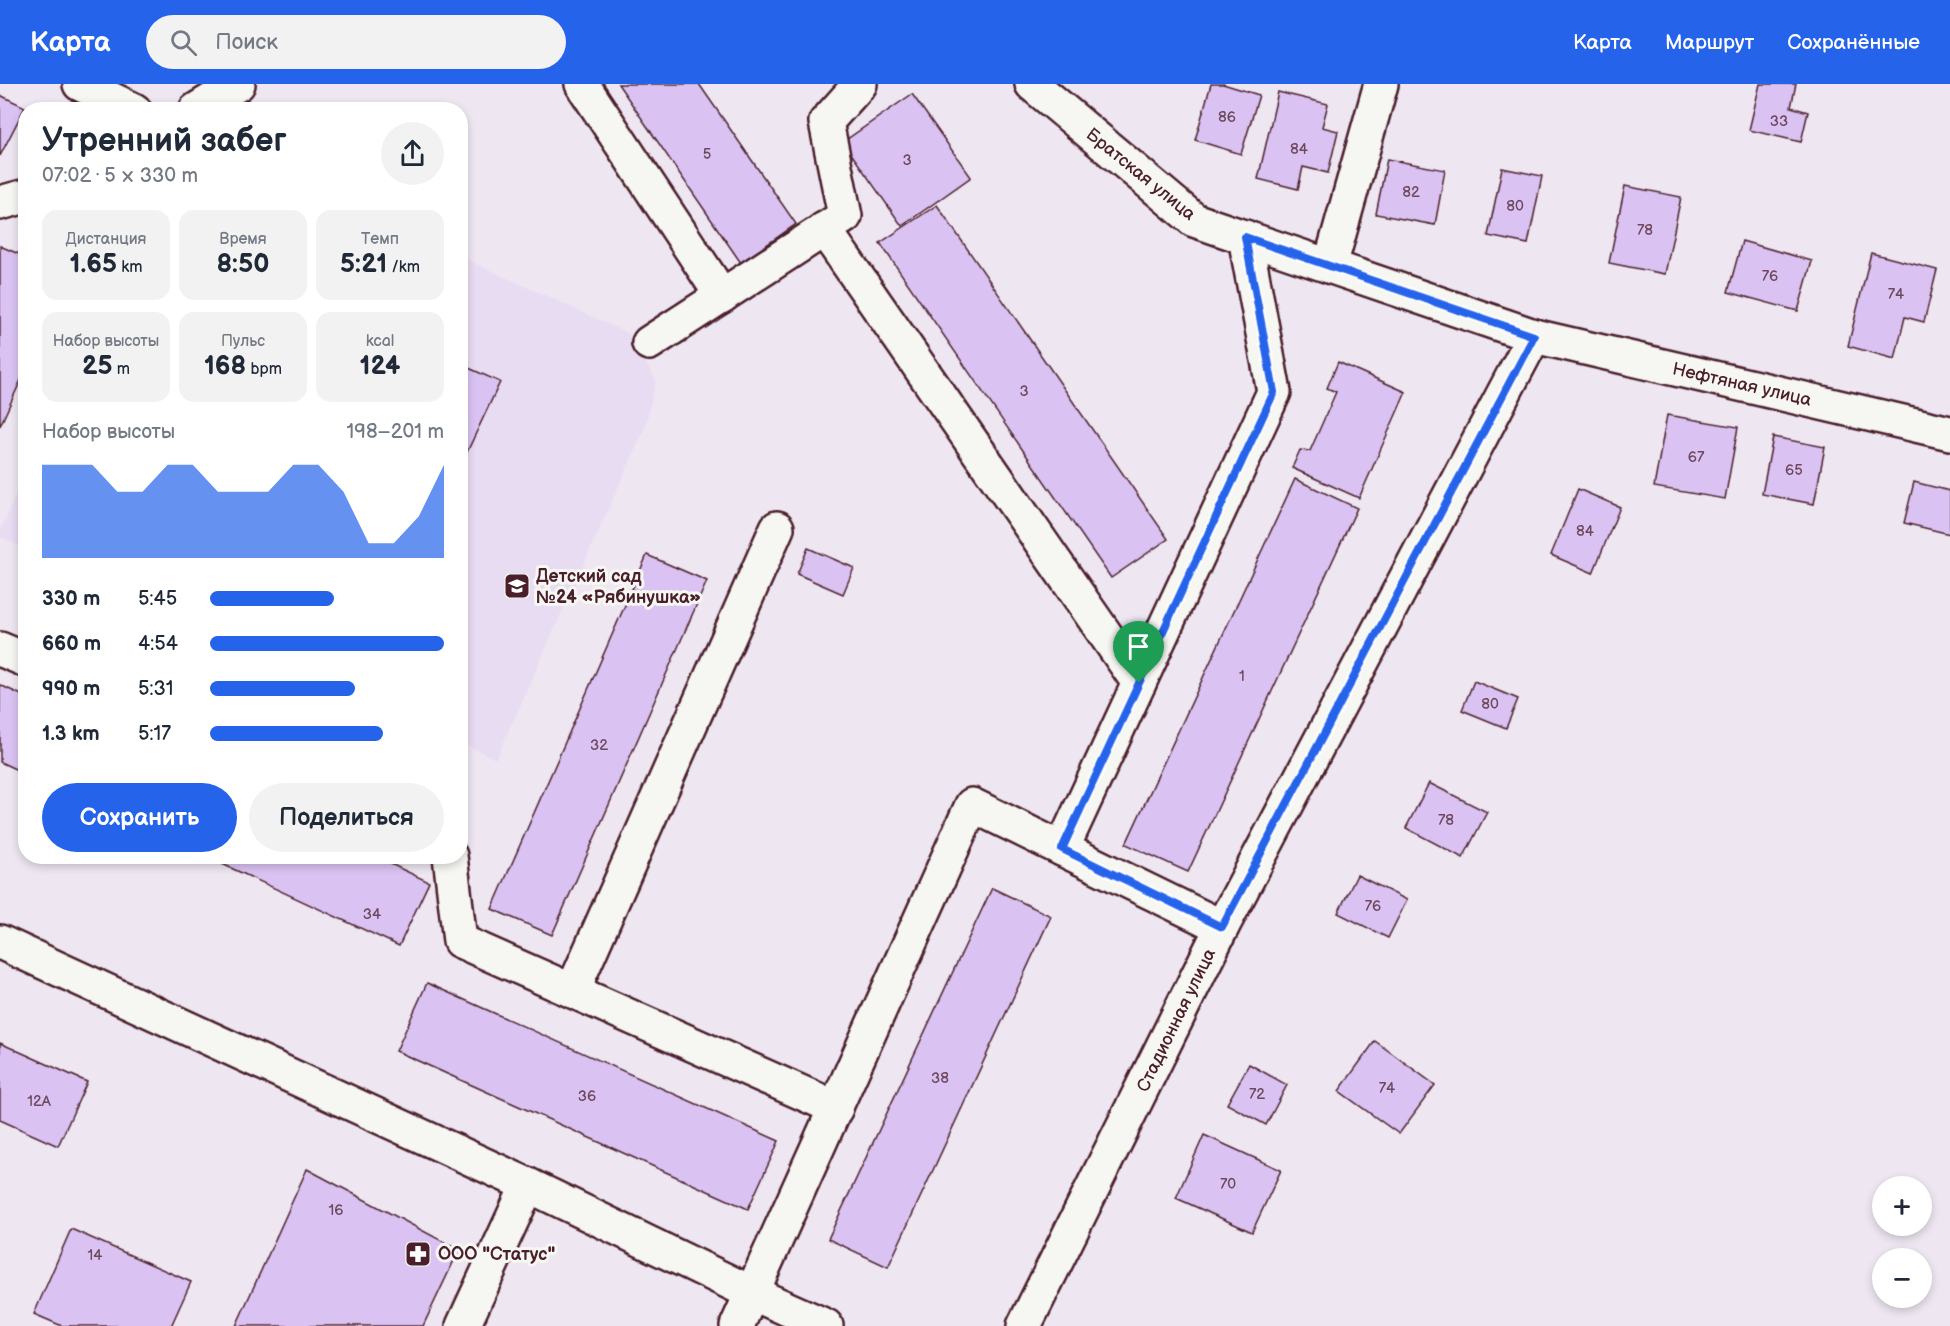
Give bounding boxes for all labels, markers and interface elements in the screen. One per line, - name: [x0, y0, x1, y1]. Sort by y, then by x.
- search box: [146, 15, 566, 69]
- text: Карта: [30, 26, 110, 59]
- icon: search: [167, 26, 200, 59]
- text: Поиск: [215, 29, 278, 56]
- text: Карта: [1573, 30, 1632, 55]
- text: Маршрут: [1665, 30, 1754, 55]
- text: Сохранённые: [1787, 30, 1920, 55]
- house number: 86: [1218, 108, 1236, 127]
- house number: 33: [1770, 112, 1788, 131]
- text: Утренний забег: [42, 121, 287, 161]
- button: share: [381, 122, 444, 185]
- street label: Братская улица: [1082, 124, 1200, 225]
- house number: 84: [1290, 140, 1308, 159]
- house number: 5: [703, 145, 711, 164]
- house number: 3: [902, 151, 912, 170]
- text: 07:02 · 5 × 330 m: [42, 164, 198, 188]
- house number: 82: [1402, 183, 1420, 202]
- house number: 80: [1506, 197, 1524, 216]
- house number: 78: [1637, 221, 1653, 240]
- text: Дистанция: [66, 230, 146, 249]
- text: Время: [219, 230, 267, 249]
- text: Темп: [361, 230, 399, 249]
- text: 1.65: [70, 249, 117, 280]
- text: 8:50: [216, 249, 270, 280]
- text: 5:21: [340, 249, 387, 280]
- text: km: [117, 258, 142, 277]
- text: /km: [387, 258, 420, 277]
- house number: 76: [1762, 267, 1778, 286]
- house number: 74: [1888, 285, 1904, 304]
- text: Набор высоты: [53, 332, 159, 351]
- text: Пульс: [221, 332, 265, 351]
- text: kcal: [366, 332, 394, 351]
- text: 25: [82, 351, 113, 382]
- text: 168: [204, 351, 246, 382]
- text: 124: [360, 351, 400, 382]
- street label: Нефтяная улица: [1670, 358, 1814, 411]
- text: m: [113, 360, 130, 379]
- text: bpm: [246, 360, 282, 379]
- house number: 3: [1019, 382, 1029, 401]
- text: Набор высоты: [42, 420, 175, 444]
- text: 198–201 m: [347, 420, 444, 444]
- house number: 67: [1688, 448, 1705, 467]
- house number: 65: [1785, 461, 1803, 480]
- house number: 84: [1576, 522, 1594, 541]
- place label: Детский сад №24 «Рябинушка»: [536, 566, 701, 608]
- school or university icon: Детский сад №24 «Рябинушка»: [502, 571, 532, 601]
- text: 330 m: [42, 587, 100, 611]
- text: 5:45: [138, 587, 177, 611]
- pin: [1113, 621, 1164, 683]
- icon: arrive: [1122, 630, 1155, 663]
- text: 660 m: [42, 632, 101, 656]
- text: 4:54: [138, 632, 178, 656]
- house number: 1: [1239, 667, 1245, 686]
- text: 990 m: [42, 677, 100, 701]
- text: 5:31: [138, 677, 174, 701]
- house number: 80: [1481, 695, 1499, 714]
- text: 1.3 km: [42, 722, 99, 746]
- text: 5:17: [138, 722, 171, 746]
- house number: 32: [590, 736, 608, 755]
- button: Сохранить: [42, 783, 237, 852]
- button: Поделиться: [249, 783, 444, 852]
- house number: 78: [1438, 811, 1454, 830]
- house number: 76: [1365, 897, 1381, 916]
- house number: 34: [363, 905, 381, 924]
- street label: Стадионная улица: [1133, 945, 1220, 1095]
- house number: 38: [931, 1069, 949, 1088]
- house number: 74: [1379, 1079, 1395, 1098]
- house number: 72: [1249, 1085, 1265, 1104]
- house number: 36: [578, 1087, 596, 1106]
- house number: 12А: [27, 1092, 52, 1111]
- house number: 70: [1220, 1175, 1236, 1194]
- map controls: [1872, 1176, 1932, 1308]
- button: +: [1872, 1176, 1932, 1236]
- house number: 16: [329, 1201, 343, 1220]
- pharmacy icon: ООО "Статус": [403, 1239, 433, 1269]
- place label: ООО "Статус": [438, 1244, 555, 1265]
- house number: 14: [88, 1246, 102, 1265]
- button: −: [1872, 1248, 1932, 1308]

